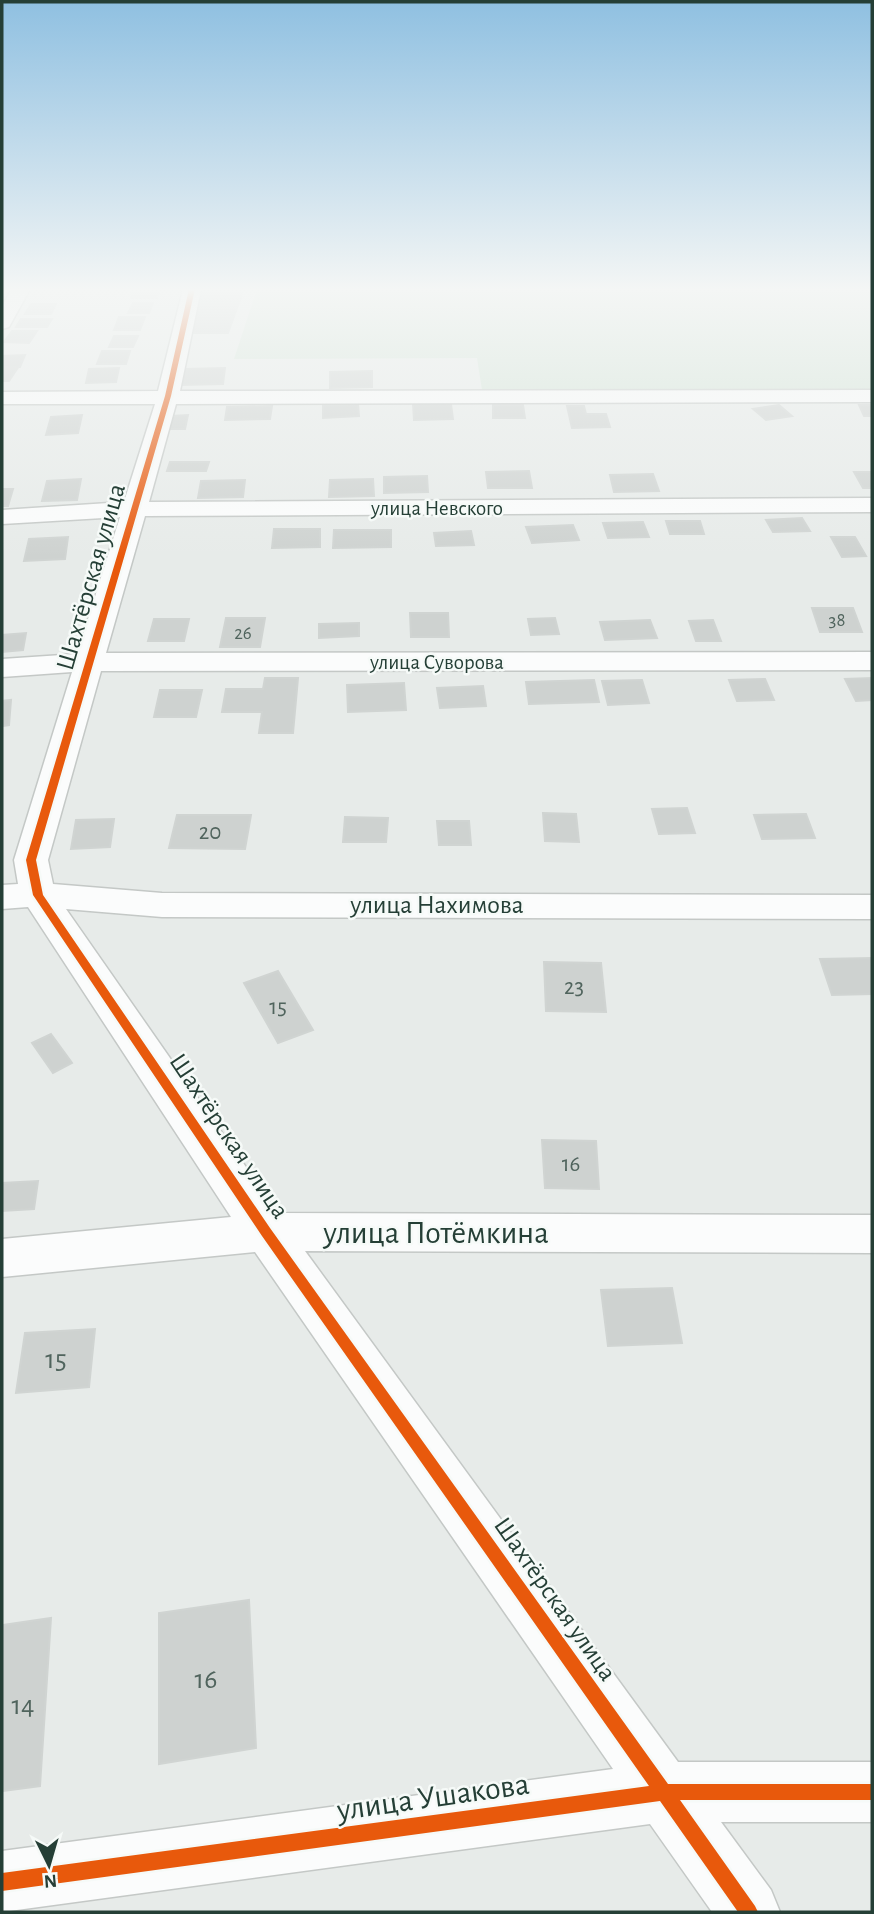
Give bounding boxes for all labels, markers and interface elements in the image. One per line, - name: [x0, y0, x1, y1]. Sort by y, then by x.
- street label: Шахтёрская улица: [52, 481, 130, 673]
- street label: улица Невского: [370, 498, 503, 519]
- house number: 38: [829, 611, 845, 630]
- house number: 26: [234, 624, 252, 643]
- street label: улица Суворова: [369, 652, 504, 673]
- house number: 20: [199, 821, 221, 844]
- street label: улица Нахимова: [349, 892, 524, 918]
- house number: 23: [564, 976, 584, 999]
- house number: 15: [269, 996, 287, 1019]
- street label: Шахтёрская улица: [164, 1049, 294, 1223]
- house number: 16: [562, 1153, 580, 1176]
- street label: улица Потёмкина: [322, 1217, 549, 1249]
- house number: 15: [45, 1346, 67, 1374]
- street label: Шахтёрская улица: [489, 1513, 621, 1686]
- house number: 16: [195, 1666, 217, 1694]
- house number: 14: [11, 1692, 35, 1720]
- street label: улица Ушакова: [334, 1768, 531, 1826]
- north arrow: [14, 1830, 84, 1900]
- text: N: [43, 1870, 58, 1890]

